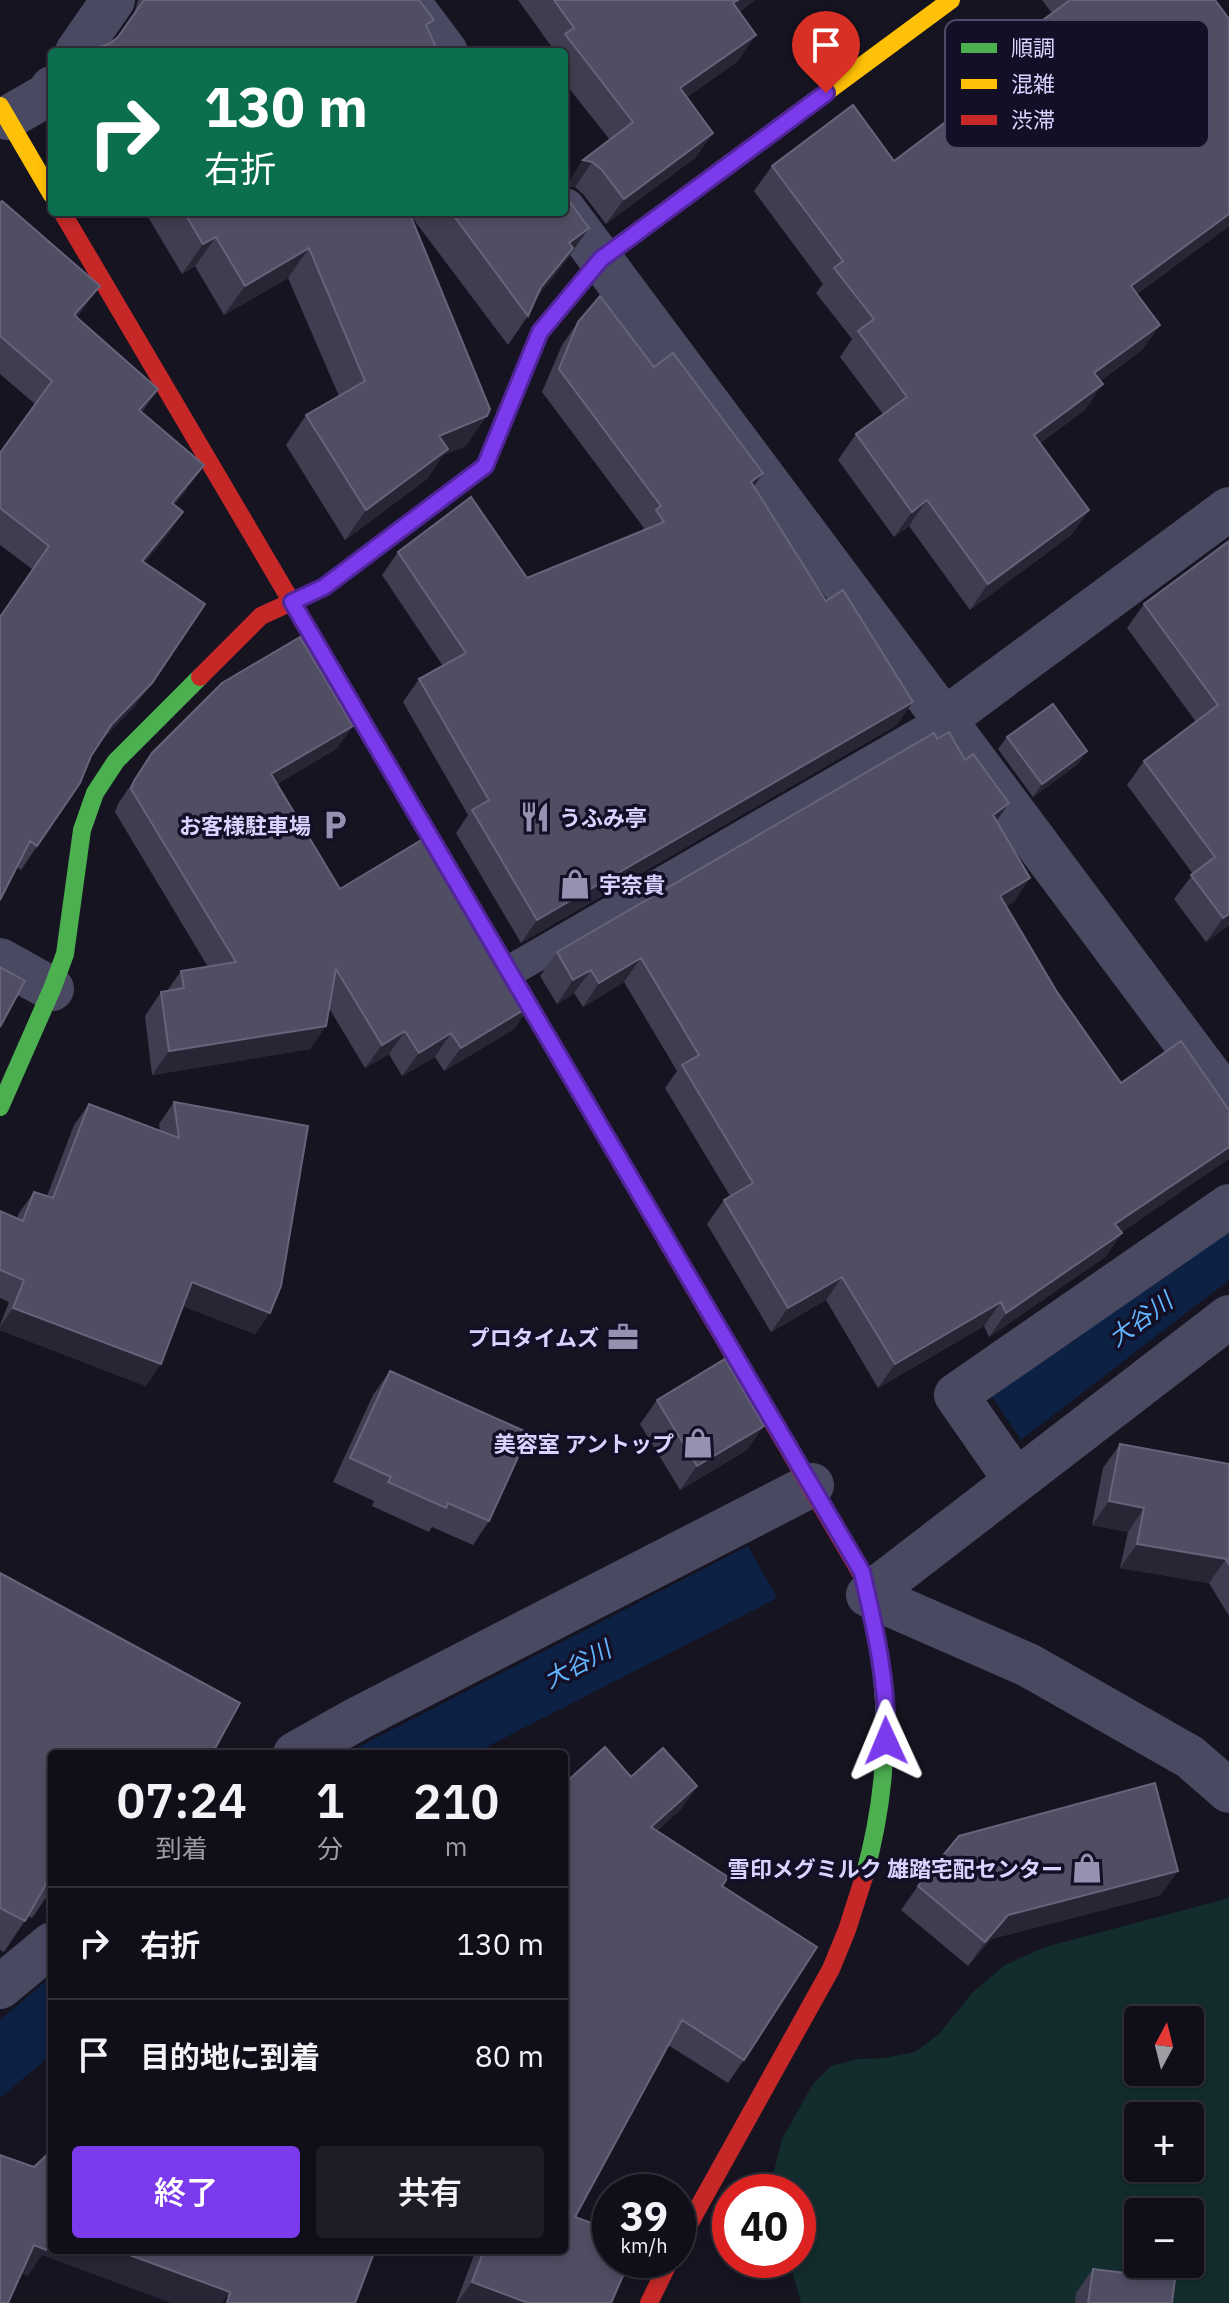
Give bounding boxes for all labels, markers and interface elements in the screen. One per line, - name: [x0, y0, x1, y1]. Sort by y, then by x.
- pin: [792, 11, 860, 93]
- legend: [945, 20, 1209, 148]
- icon: arrive: [804, 23, 848, 67]
- text: 順調: [1011, 33, 1055, 62]
- text: 混雑: [1011, 69, 1055, 98]
- text: 130 m: [204, 70, 368, 142]
- icon: right: [72, 80, 176, 184]
- text: 渋滞: [1011, 105, 1055, 134]
- text: 右折: [204, 145, 276, 192]
- restaurant icon: うふみ亭: [518, 800, 552, 834]
- place label: うふみ亭: [559, 803, 647, 832]
- parking icon: お客様駐車場: [318, 808, 352, 842]
- place label: お客様駐車場: [179, 811, 311, 840]
- shop icon: 宇奈貴: [558, 867, 592, 901]
- place label: 宇奈貴: [599, 870, 665, 899]
- water label: 大谷川: [1101, 1283, 1181, 1353]
- office icon: プロタイムズ: [606, 1320, 640, 1354]
- place label: プロタイムズ: [467, 1323, 599, 1352]
- shop icon: 美容室 アントップ: [681, 1426, 715, 1460]
- place label: 美容室 アントップ: [494, 1429, 674, 1458]
- water label: 大谷川: [538, 1632, 619, 1695]
- position arrow: [844, 1699, 928, 1783]
- text: 07:24: [117, 1769, 247, 1831]
- text: 1: [316, 1769, 344, 1831]
- text: 210: [413, 1770, 499, 1832]
- text: m: [445, 1829, 468, 1863]
- text: 到着: [156, 1831, 208, 1865]
- text: 分: [317, 1831, 343, 1865]
- shop icon: 雪印メグミルク 雄踏宅配センター: [1070, 1851, 1104, 1885]
- place label: 雪印メグミルク 雄踏宅配センター: [728, 1854, 1063, 1883]
- icon: right: [72, 1921, 116, 1965]
- text: 130 m: [457, 1924, 544, 1963]
- text: 右折: [140, 1925, 200, 1964]
- north arrow: [1124, 2006, 1204, 2086]
- map controls: [1124, 2006, 1204, 2278]
- icon: arrive: [72, 2033, 116, 2077]
- text: 80 m: [475, 2036, 544, 2075]
- text: 目的地に到着: [140, 2037, 320, 2076]
- button: +: [1124, 2102, 1204, 2182]
- button: 終了: [72, 2146, 300, 2238]
- button: 共有: [316, 2146, 544, 2238]
- speed limit sign: 40: [712, 2174, 816, 2278]
- text: 39: [620, 2190, 668, 2242]
- button: −: [1124, 2198, 1204, 2278]
- text: km/h: [620, 2232, 668, 2259]

